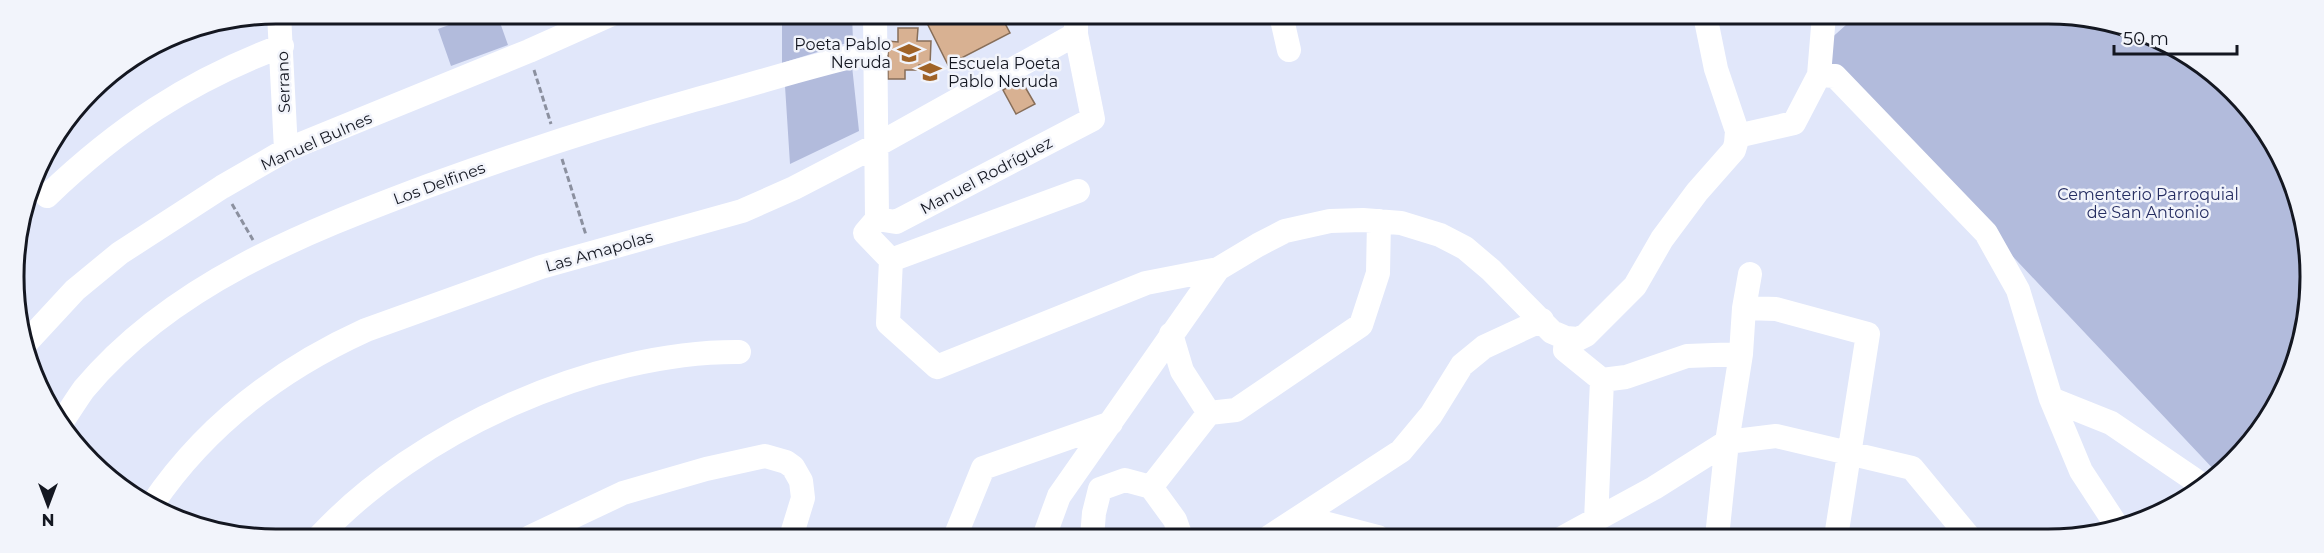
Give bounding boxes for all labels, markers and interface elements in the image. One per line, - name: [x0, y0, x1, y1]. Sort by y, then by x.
- scale bar: [2114, 18, 2237, 56]
- text: 50 m: [2123, 28, 2169, 50]
- place label: Poeta Pablo Neruda: [794, 35, 891, 72]
- school or university icon: Poeta Pablo Neruda: [896, 40, 922, 66]
- street label: Serrano: [273, 51, 294, 113]
- place label: Escuela Poeta Pablo Neruda: [948, 54, 1060, 91]
- school or university icon: Escuela Poeta Pablo Neruda: [917, 59, 943, 85]
- street label: Manuel Bulnes: [258, 108, 375, 175]
- street label: Manuel Rodríguez: [917, 133, 1056, 218]
- street label: Los Delfines: [391, 158, 488, 209]
- park label: Cementerio Parroquial de San Antonio: [2057, 185, 2239, 222]
- street label: Las Amapolas: [543, 227, 655, 276]
- north arrow: [18, 475, 78, 535]
- text: N: [42, 510, 54, 529]

